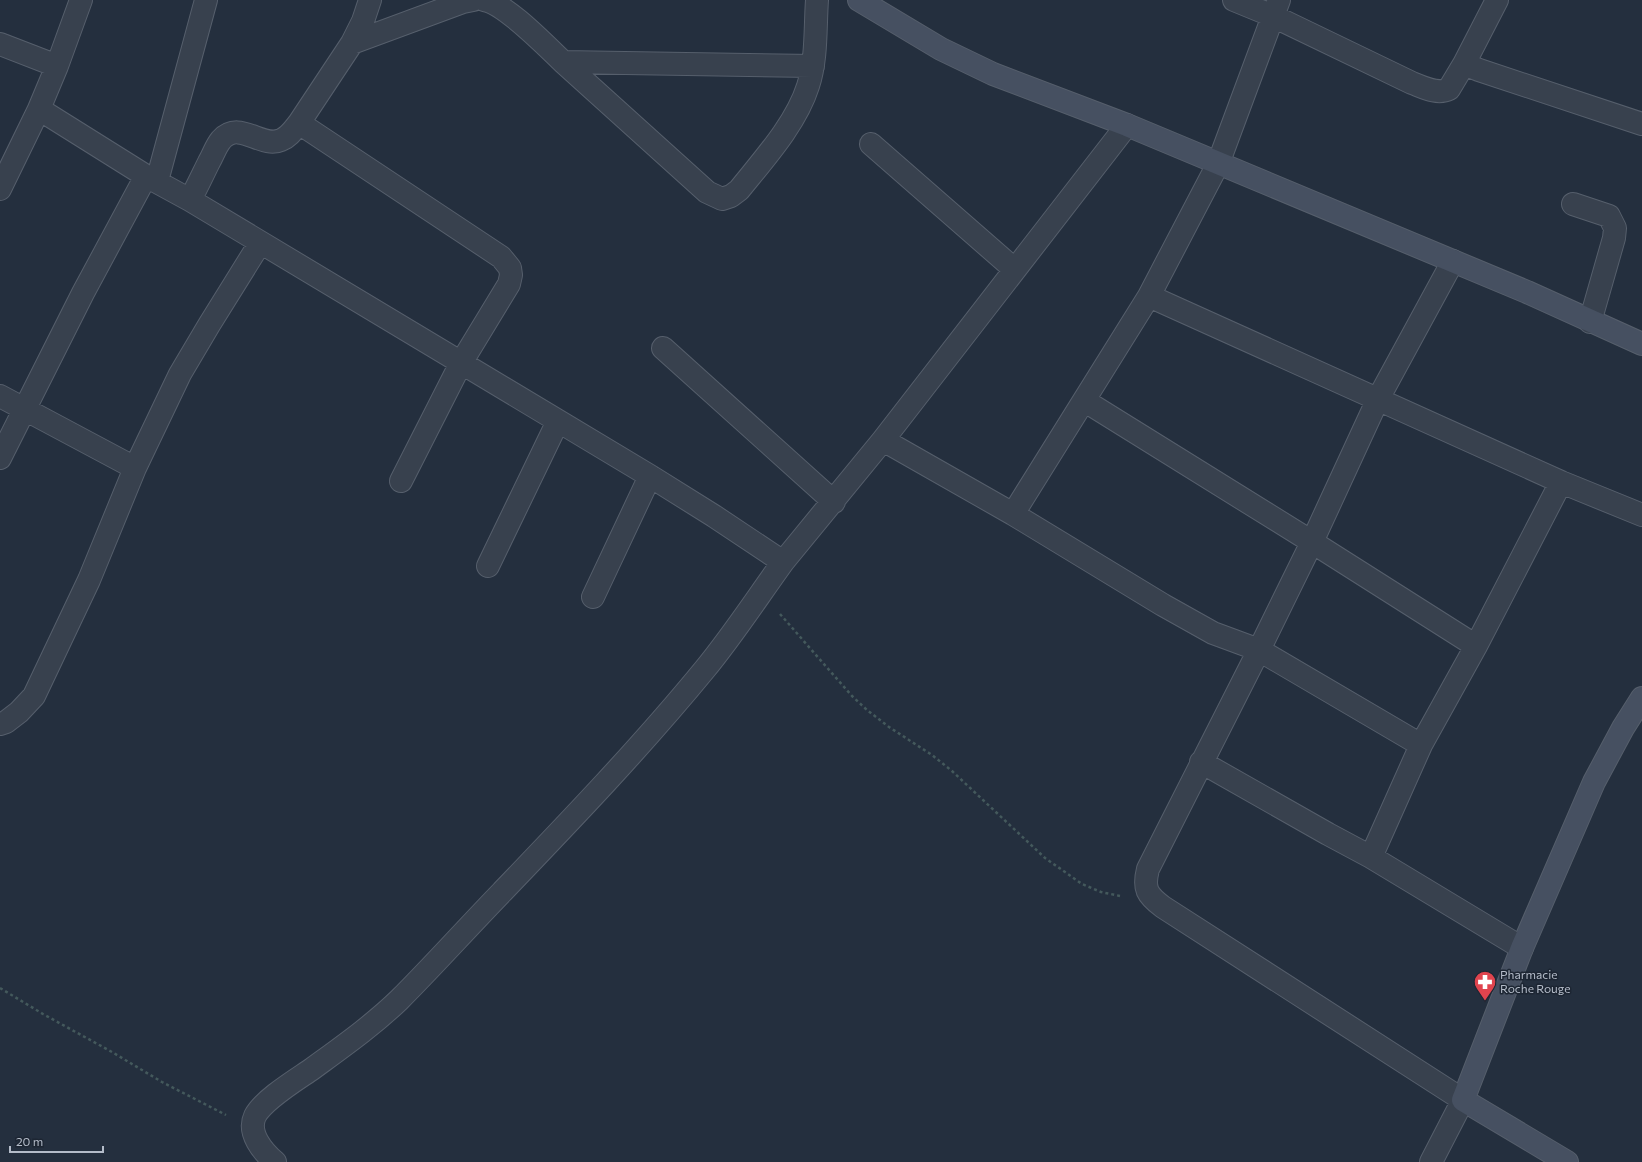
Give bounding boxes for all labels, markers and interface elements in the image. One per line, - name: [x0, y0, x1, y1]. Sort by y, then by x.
- place label: Pharmacie Roche Rouge: [1500, 967, 1571, 995]
- pharmacy icon: Pharmacie Roche Rouge: [1472, 969, 1498, 1002]
- scale bar: [10, 1128, 103, 1154]
- text: 20 m: [16, 1134, 43, 1148]

